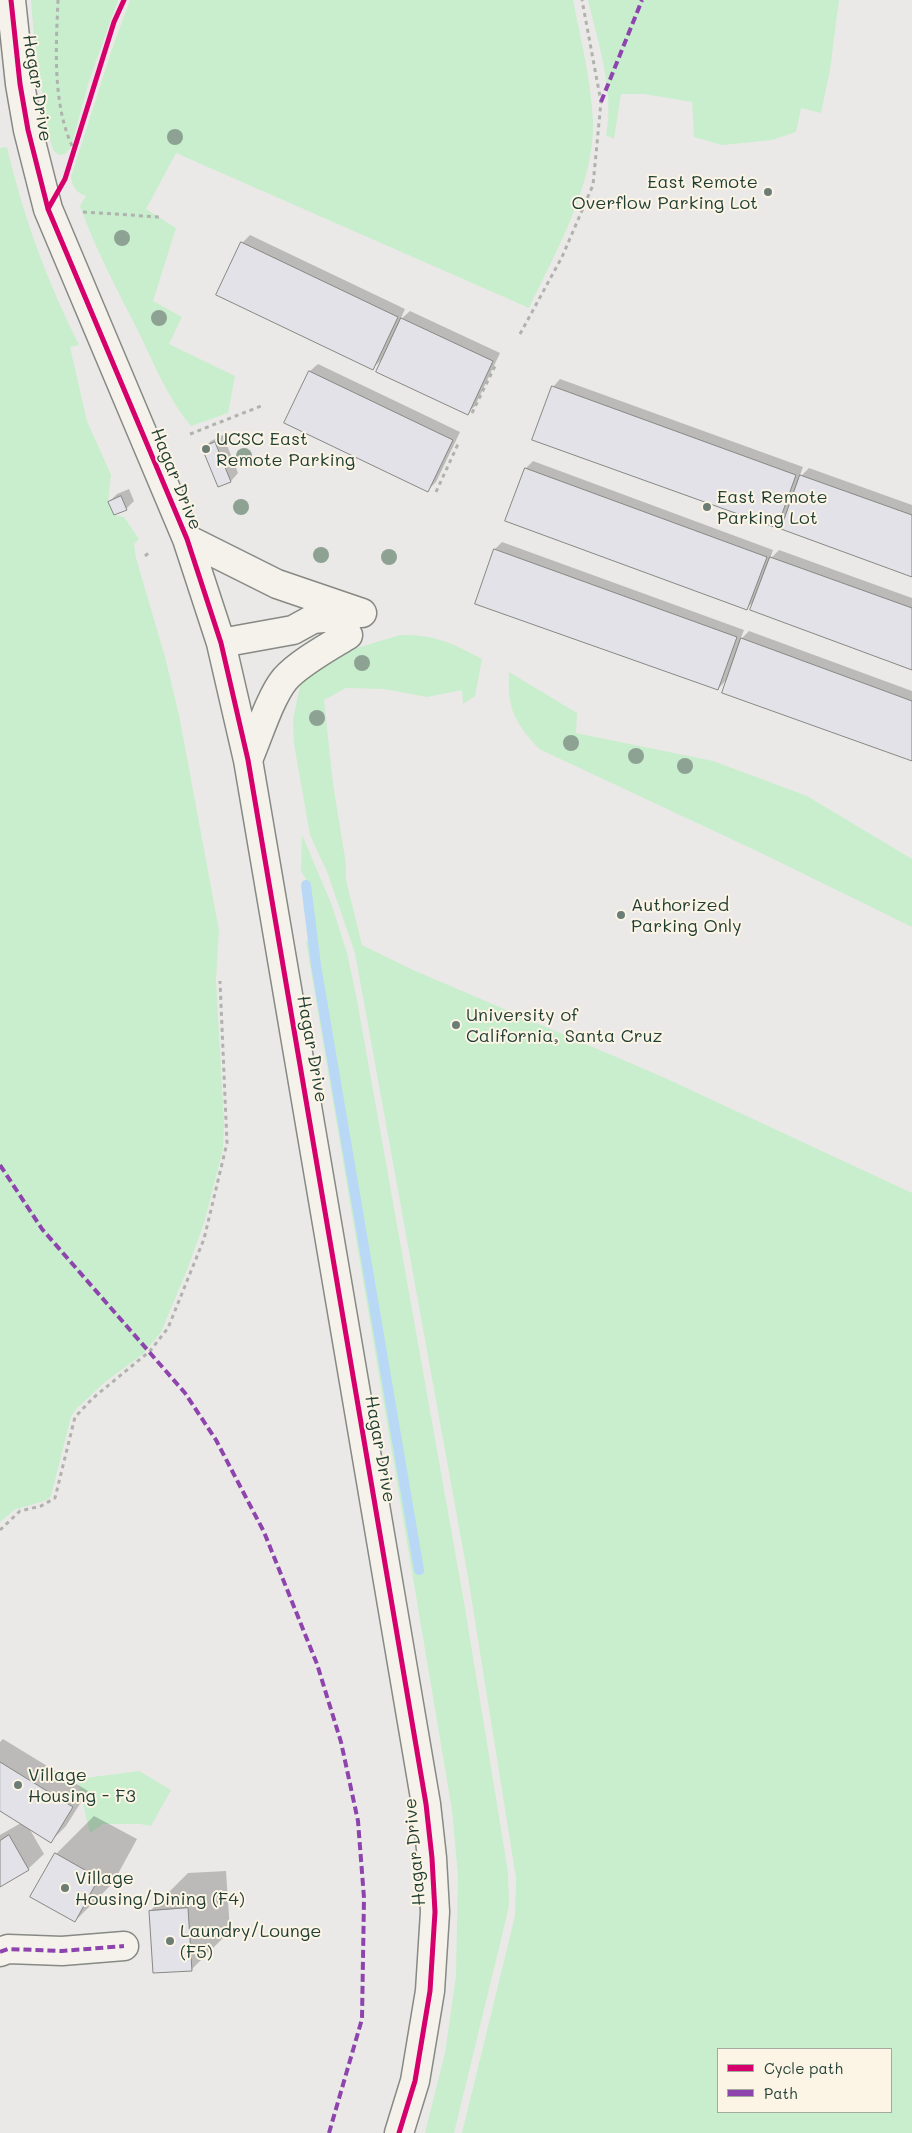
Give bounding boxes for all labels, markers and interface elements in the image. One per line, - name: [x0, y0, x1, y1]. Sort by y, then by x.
- street label: Hagar Drive: [18, 33, 56, 143]
- place label: East Remote Overflow Parking Lot: [572, 171, 758, 213]
- marker: East Remote Overflow Parking Lot: [762, 186, 774, 198]
- street label: Hagar Drive: [146, 425, 206, 533]
- place label: UCSC East Remote Parking: [216, 428, 355, 470]
- marker: UCSC East Remote Parking: [200, 443, 212, 455]
- place label: East Remote Parking Lot: [717, 486, 828, 528]
- marker: East Remote Parking Lot: [701, 501, 713, 513]
- place label: Authorized Parking Only: [631, 894, 742, 936]
- marker: Authorized Parking Only: [615, 909, 627, 921]
- street label: Hagar Drive: [292, 994, 332, 1104]
- place label: University of California, Santa Cruz: [466, 1004, 663, 1046]
- marker: University of California, Santa Cruz: [450, 1019, 462, 1031]
- street label: Hagar Drive: [360, 1394, 400, 1504]
- place label: Village Housing - F3: [28, 1764, 136, 1806]
- marker: Village Housing - F3: [12, 1779, 24, 1791]
- street label: Hagar Drive: [400, 1797, 430, 1907]
- place label: Village Housing/Dining (F4): [75, 1867, 245, 1910]
- marker: Village Housing/Dining (F4): [59, 1882, 71, 1894]
- place label: Laundry/Lounge (F5): [180, 1920, 321, 1962]
- marker: Laundry/Lounge (F5): [164, 1935, 176, 1947]
- legend: [717, 2048, 892, 2113]
- text: Cycle path: [764, 2058, 843, 2078]
- text: Path: [764, 2083, 798, 2103]

